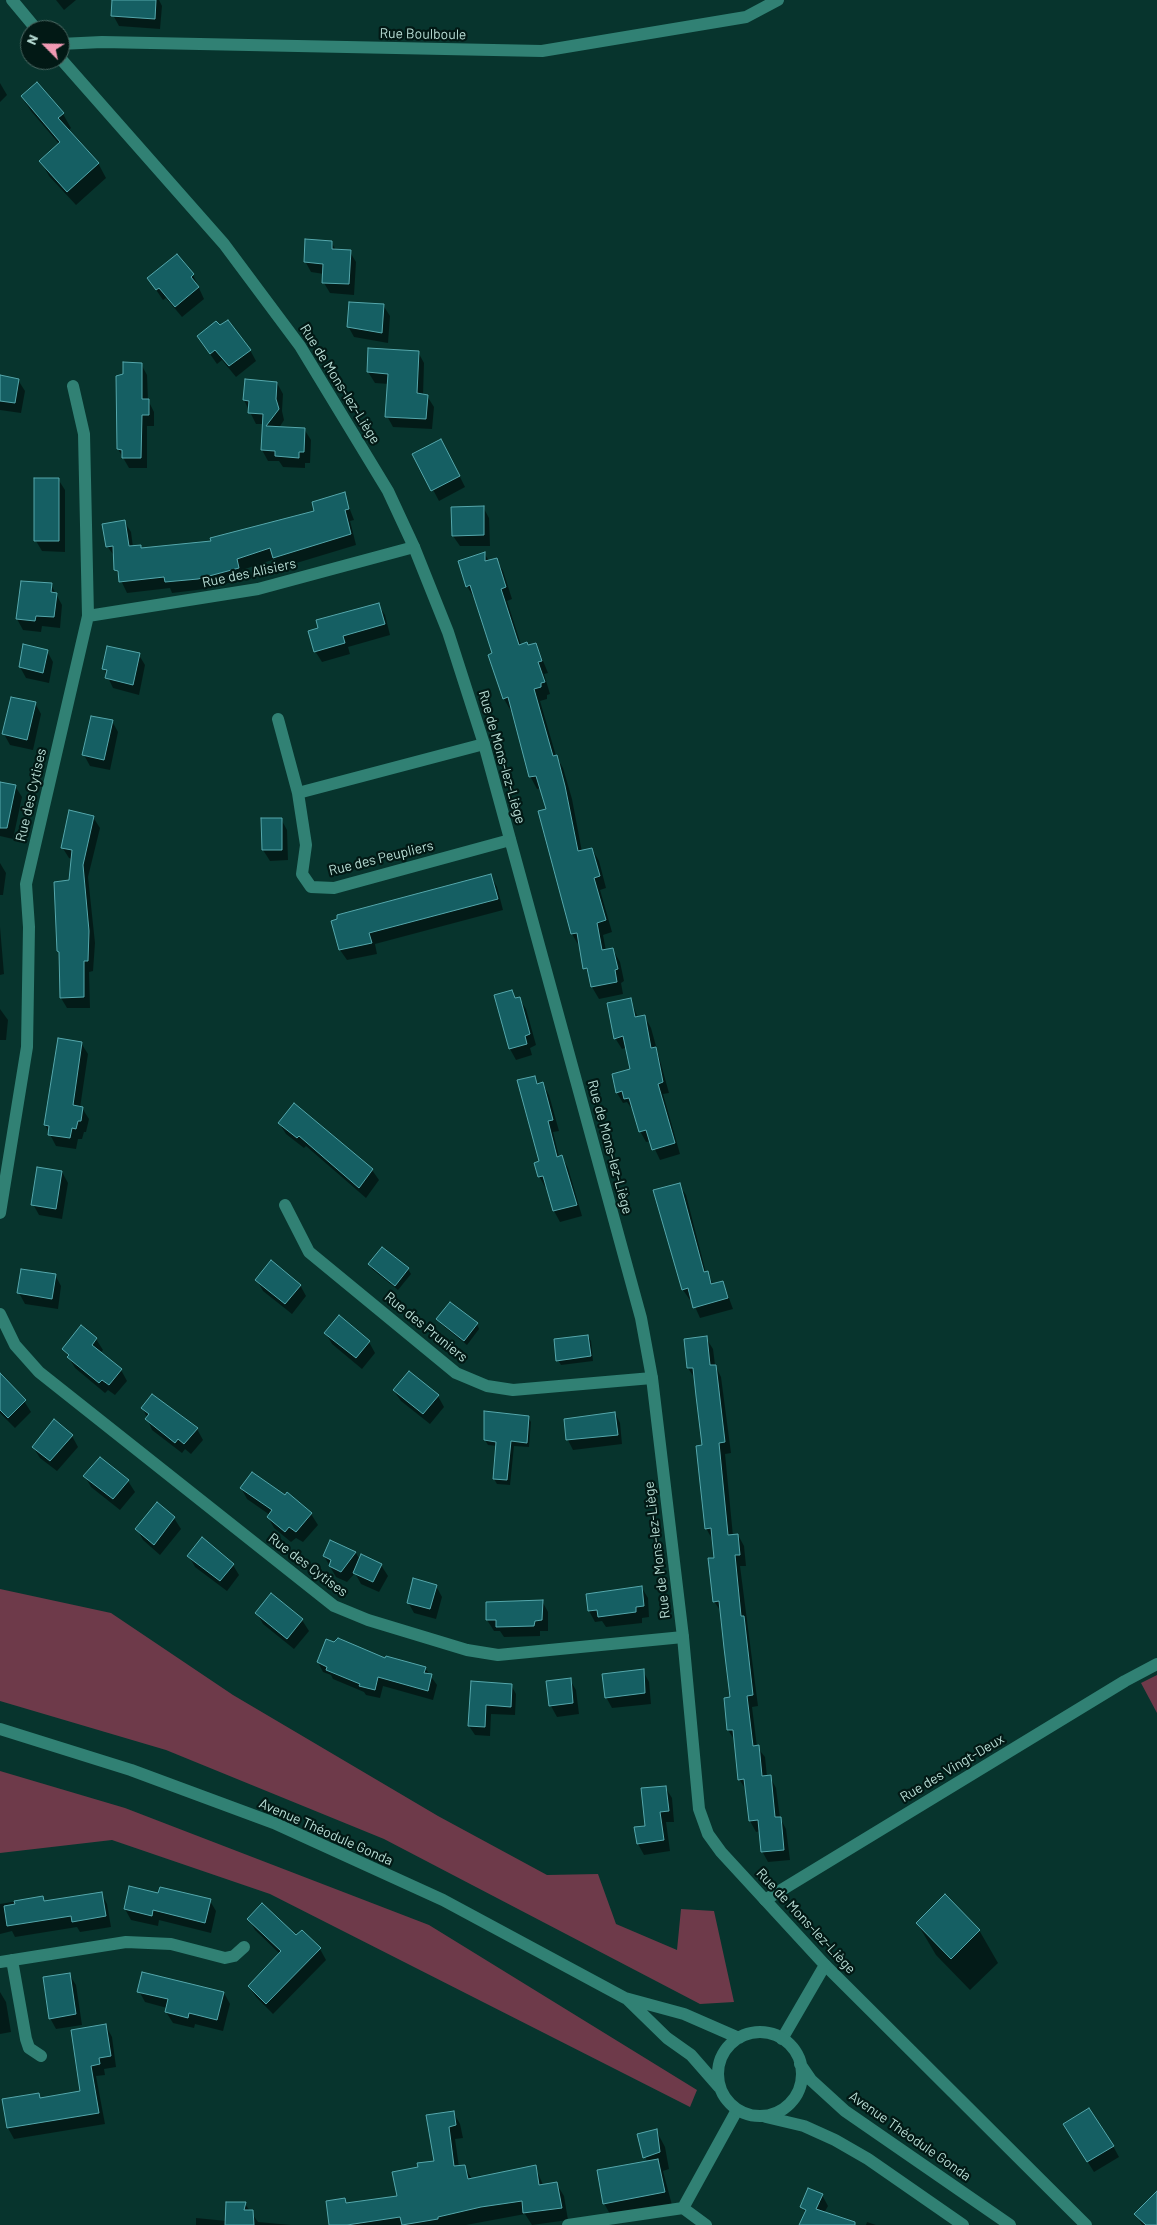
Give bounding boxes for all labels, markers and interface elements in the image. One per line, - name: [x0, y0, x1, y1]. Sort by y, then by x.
- north arrow: [20, 20, 70, 70]
- street label: Rue Boulboule: [379, 25, 467, 43]
- text: N: [22, 32, 41, 47]
- street label: Rue de Mons-lez-Liège: [296, 321, 384, 447]
- street label: Rue des Alisiers: [200, 555, 298, 591]
- street label: Rue de Mons-lez-Liège: [475, 688, 529, 826]
- street label: Rue des Cytises: [12, 747, 50, 843]
- street label: Rue des Peupliers: [327, 837, 435, 879]
- street label: Rue de Mons-lez-Liège: [584, 1078, 636, 1216]
- street label: Rue des Pruniers: [381, 1288, 471, 1366]
- street label: Rue de Mons-lez-Liège: [640, 1480, 674, 1620]
- street label: Rue des Cytises: [265, 1530, 351, 1600]
- street label: Rue des Vingt-Deux: [897, 1730, 1007, 1806]
- street label: Avenue Théodule Gonda: [256, 1795, 396, 1869]
- street label: Rue de Mons-lez-Liège: [753, 1865, 859, 1977]
- street label: Avenue Théodule Gonda: [846, 2088, 974, 2184]

